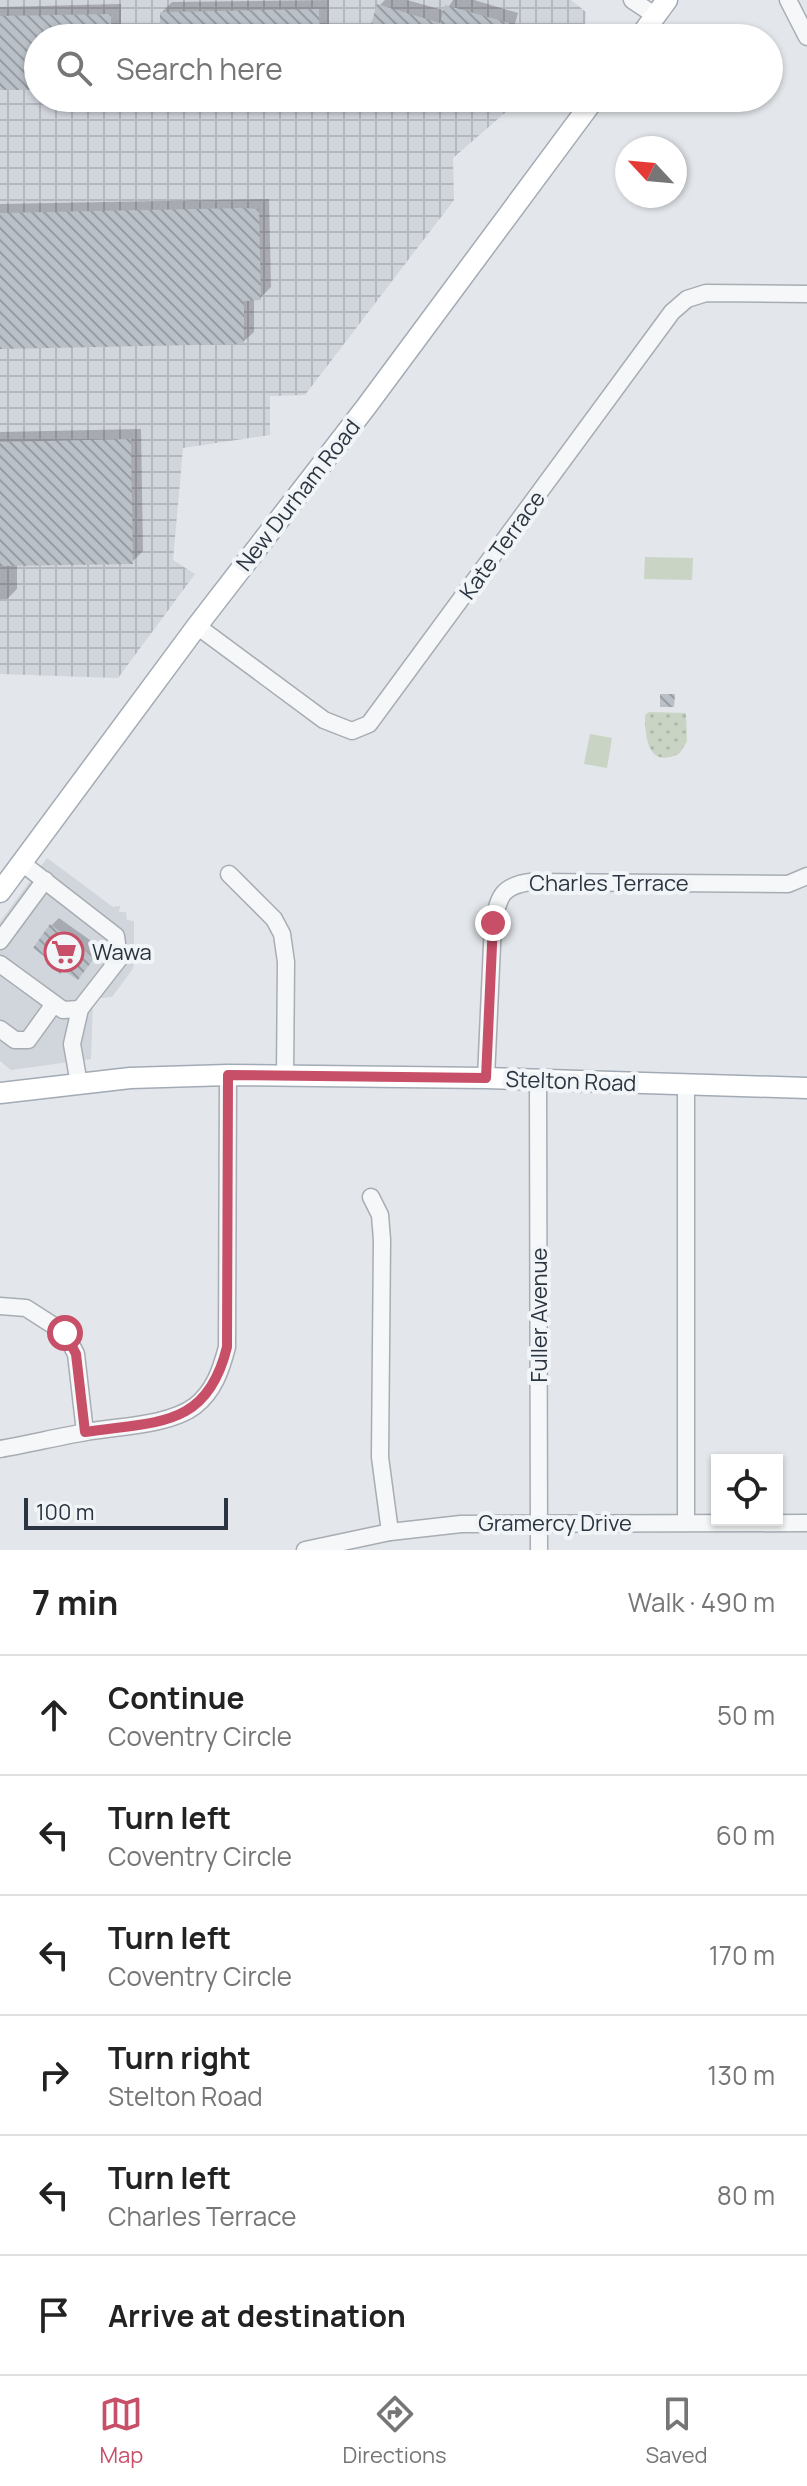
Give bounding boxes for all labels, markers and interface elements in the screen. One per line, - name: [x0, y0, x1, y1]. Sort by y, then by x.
- search box: [24, 24, 783, 112]
- icon: search: [52, 46, 96, 90]
- text: Search here: [116, 48, 283, 89]
- north arrow: [615, 136, 687, 208]
- street label: New Durham Road: [229, 413, 367, 577]
- street label: Kate Terrace: [452, 485, 552, 605]
- street label: Charles Terrace: [529, 868, 689, 898]
- route end: [475, 905, 511, 941]
- supermarket icon: Wawa: [43, 931, 85, 973]
- place label: Wawa: [92, 937, 152, 967]
- street label: Stelton Road: [505, 1064, 637, 1098]
- street label: Fuller Avenue: [524, 1247, 554, 1382]
- route start: [47, 1315, 83, 1351]
- map controls: [711, 1454, 783, 1526]
- button: locate: [711, 1454, 783, 1526]
- scale bar: [24, 1494, 228, 1530]
- text: 100 m: [36, 1497, 94, 1527]
- street label: Gramercy Drive: [478, 1508, 632, 1538]
- text: 7 min: [32, 1579, 118, 1625]
- text: Walk · 490 m: [628, 1584, 775, 1620]
- text: Continue: [108, 1677, 244, 1718]
- icon: ahead: [32, 1693, 76, 1737]
- text: 50 m: [717, 1697, 775, 1733]
- text: Coventry Circle: [108, 1718, 292, 1754]
- text: Turn left: [108, 1797, 231, 1838]
- icon: left: [32, 1813, 76, 1857]
- text: 60 m: [716, 1817, 775, 1853]
- text: Coventry Circle: [108, 1838, 292, 1874]
- text: Turn left: [108, 1917, 231, 1958]
- icon: left: [32, 1933, 76, 1977]
- text: 170 m: [709, 1937, 775, 1973]
- text: Coventry Circle: [108, 1958, 292, 1994]
- text: Turn right: [108, 2037, 251, 2078]
- icon: right: [32, 2053, 76, 2097]
- text: 130 m: [707, 2057, 775, 2093]
- text: Stelton Road: [108, 2078, 263, 2114]
- text: Turn left: [108, 2157, 231, 2198]
- icon: left: [32, 2173, 76, 2217]
- text: 80 m: [717, 2177, 775, 2213]
- text: Charles Terrace: [108, 2198, 296, 2234]
- icon: arrive: [32, 2293, 76, 2337]
- text: Arrive at destination: [108, 2295, 406, 2336]
- tab: Map: [99, 2392, 143, 2470]
- tab: Directions: [342, 2392, 447, 2470]
- tab: Saved: [646, 2392, 708, 2470]

